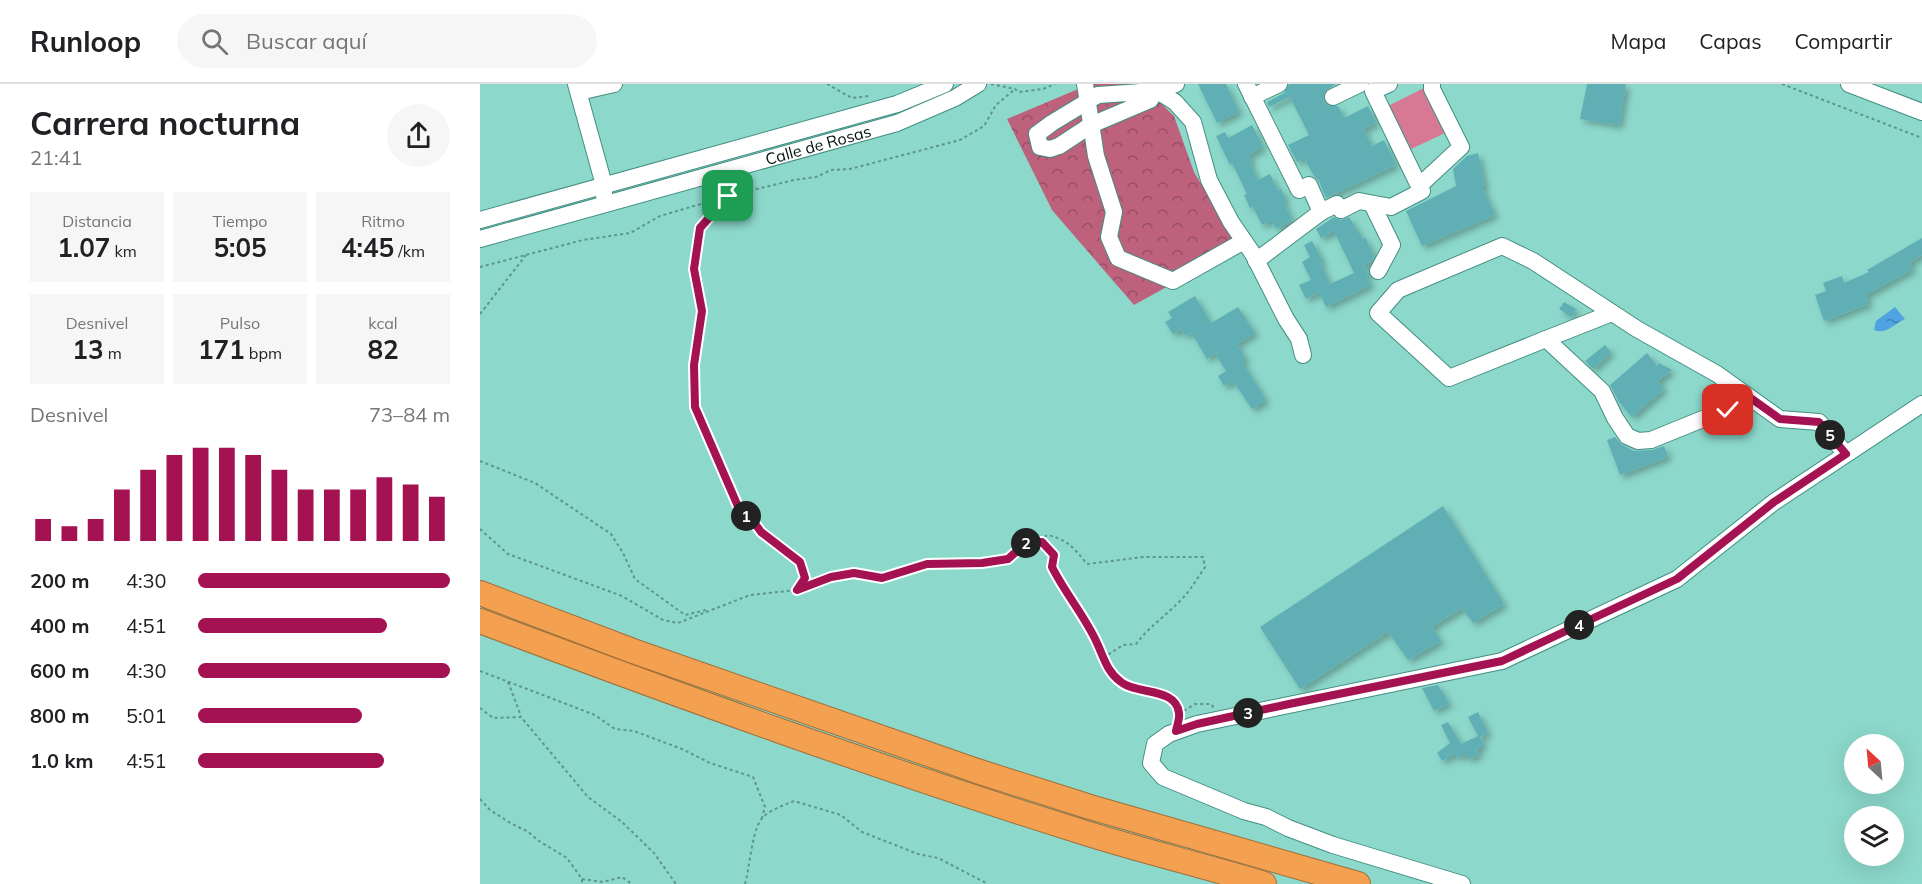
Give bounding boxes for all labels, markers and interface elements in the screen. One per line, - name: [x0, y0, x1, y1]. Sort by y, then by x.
- search box: [177, 14, 597, 68]
- text: Runloop: [30, 24, 141, 59]
- icon: search: [198, 25, 231, 58]
- text: Buscar aquí: [246, 27, 367, 55]
- text: Mapa: [1611, 28, 1666, 54]
- text: Capas: [1699, 28, 1762, 54]
- text: Compartir: [1795, 28, 1892, 54]
- text: Carrera nocturna: [30, 102, 300, 143]
- button: share: [387, 104, 450, 167]
- street label: Calle de Rosas: [763, 121, 873, 169]
- text: 21:41: [30, 145, 83, 170]
- pin: [702, 170, 753, 221]
- icon: arrive: [711, 179, 744, 212]
- text: Distancia: [62, 211, 132, 231]
- text: Tiempo: [213, 211, 267, 231]
- text: Ritmo: [361, 211, 405, 231]
- text: 1.07: [57, 231, 110, 264]
- text: 5:05: [213, 231, 267, 264]
- text: 4:45: [341, 231, 394, 264]
- text: km: [110, 241, 137, 261]
- text: /km: [394, 241, 425, 261]
- text: Desnivel: [66, 313, 128, 333]
- text: Pulso: [220, 313, 260, 333]
- text: kcal: [368, 313, 398, 333]
- text: 13: [72, 333, 103, 366]
- text: 171: [198, 333, 245, 366]
- text: 82: [367, 333, 399, 366]
- text: m: [103, 343, 122, 363]
- text: bpm: [245, 343, 282, 363]
- pin: [1702, 384, 1753, 435]
- icon: check: [1711, 393, 1744, 426]
- text: Desnivel: [30, 402, 108, 427]
- text: 73–84 m: [369, 402, 450, 427]
- pin: 5: [1815, 420, 1845, 450]
- text: 5: [1825, 425, 1835, 445]
- pin: 1: [731, 501, 761, 531]
- text: 1: [741, 506, 751, 526]
- pin: 2: [1011, 528, 1041, 558]
- text: 2: [1021, 533, 1031, 553]
- text: 200 m: [30, 568, 89, 593]
- text: 4:30: [126, 568, 167, 593]
- pin: 4: [1564, 610, 1594, 640]
- text: 400 m: [30, 613, 89, 638]
- text: 4:51: [126, 613, 167, 638]
- text: 4: [1574, 615, 1584, 635]
- text: 600 m: [30, 658, 89, 683]
- text: 4:30: [126, 658, 167, 683]
- pin: 3: [1233, 698, 1263, 728]
- text: 800 m: [30, 703, 89, 728]
- text: 5:01: [126, 703, 167, 728]
- text: 3: [1243, 703, 1253, 723]
- north arrow: [1844, 734, 1904, 794]
- map controls: [1844, 734, 1904, 866]
- text: 1.0 km: [30, 748, 93, 773]
- text: 4:51: [126, 748, 167, 773]
- button: layers: [1844, 806, 1904, 866]

